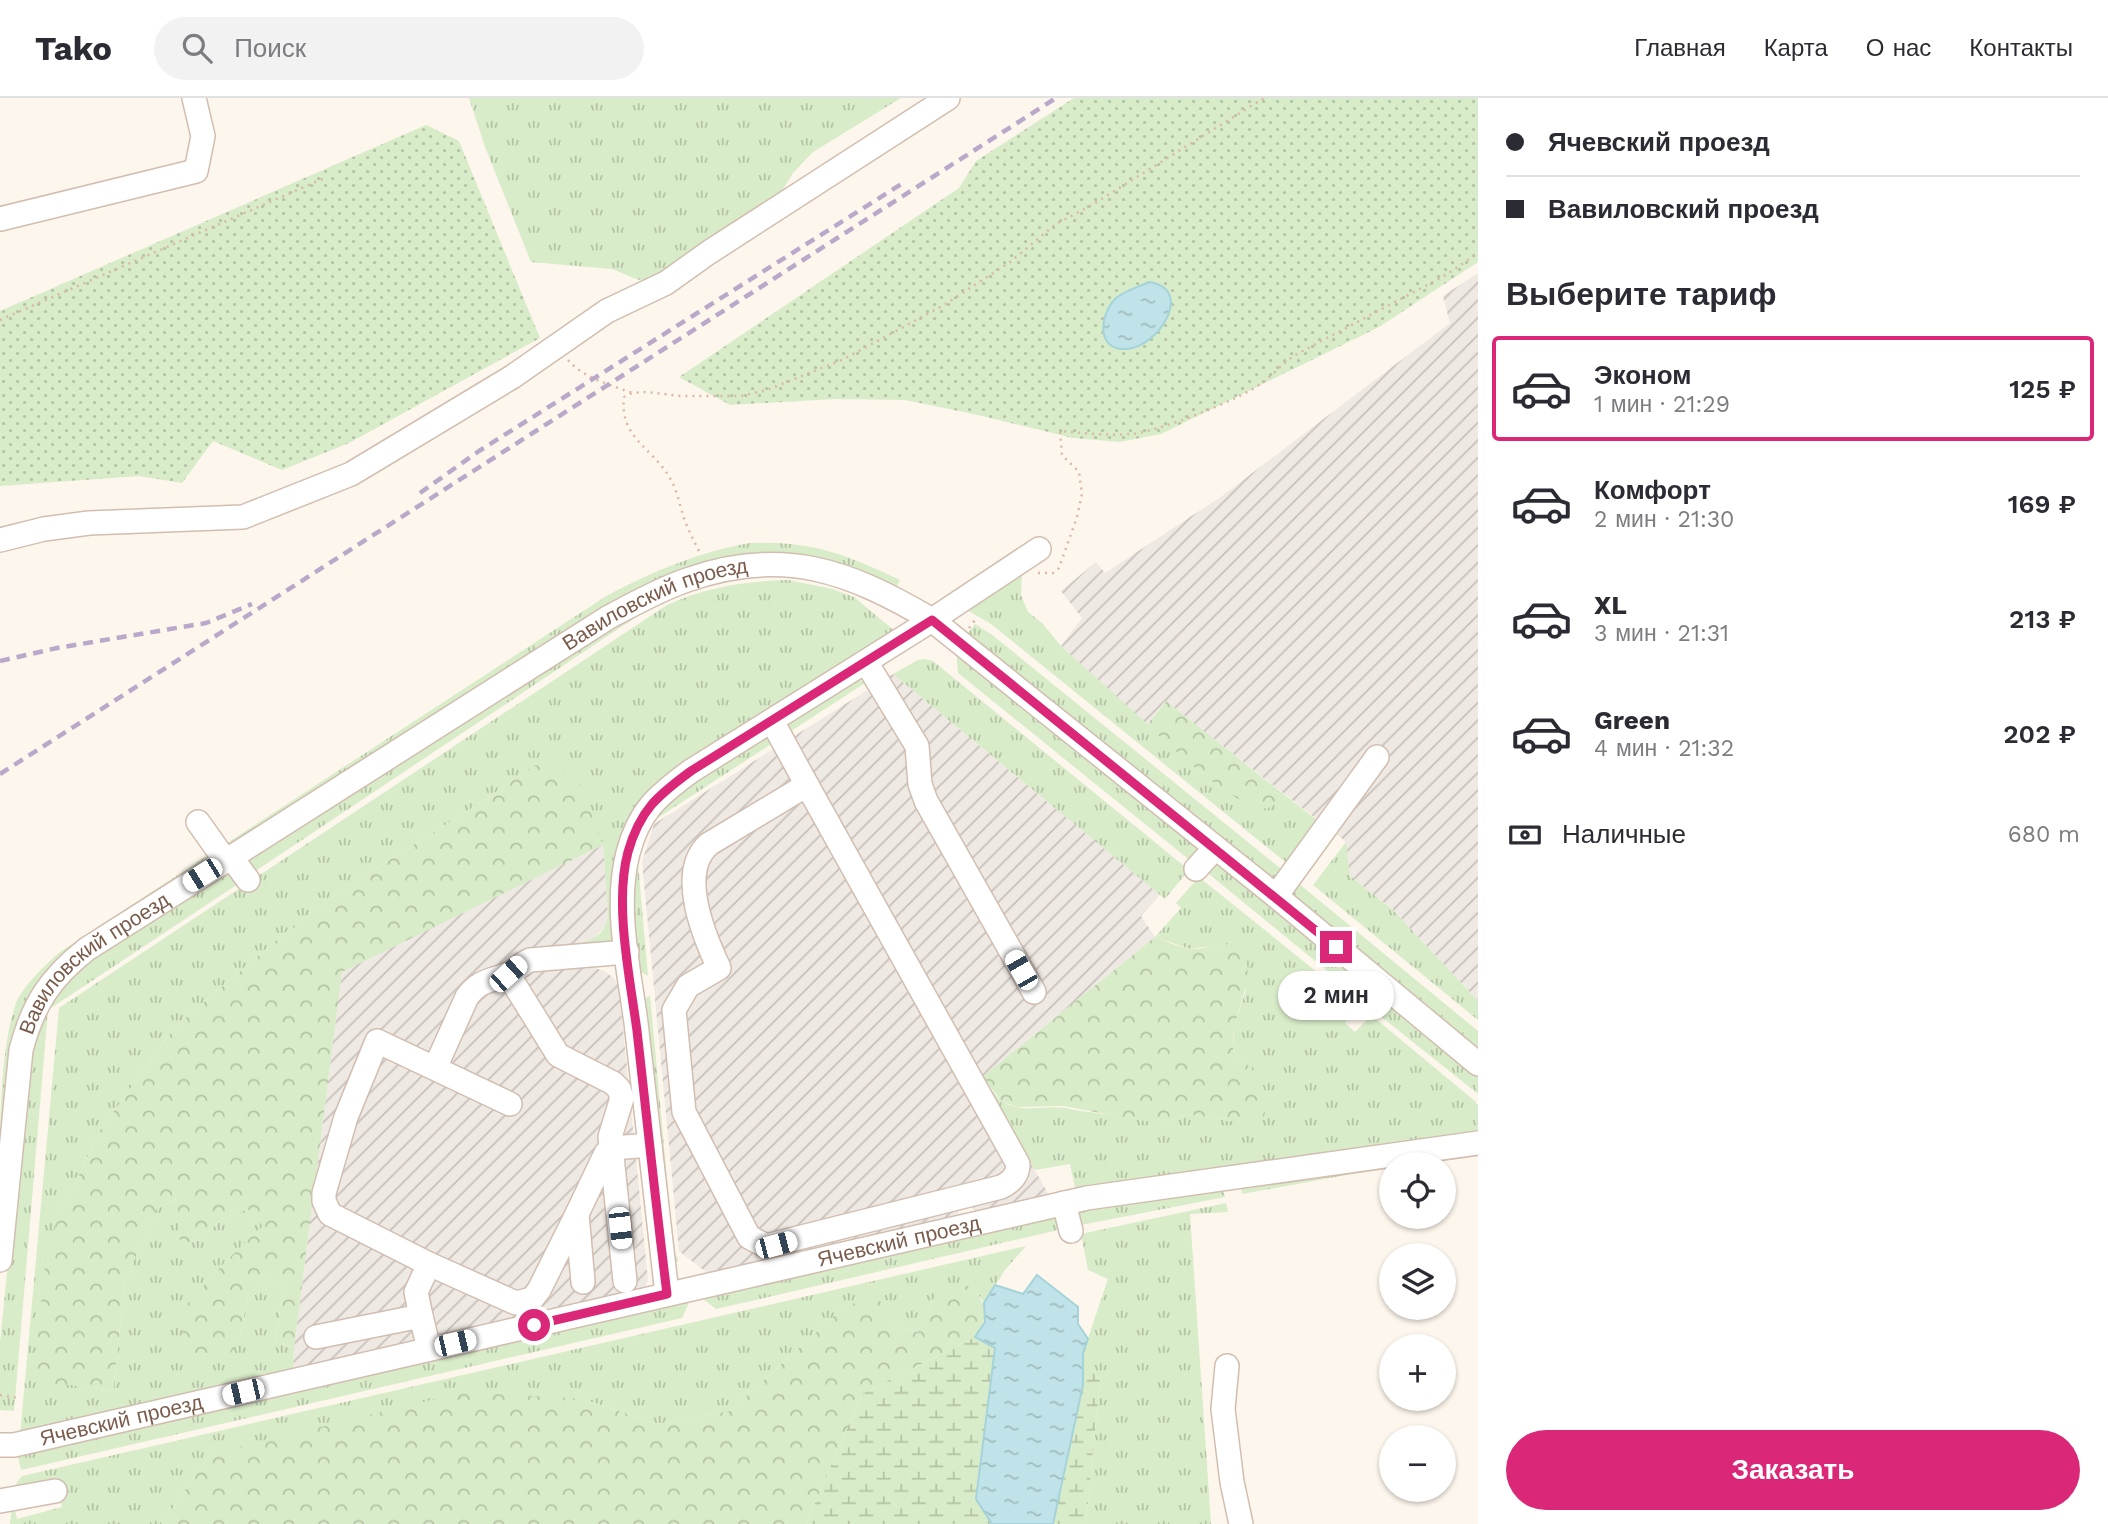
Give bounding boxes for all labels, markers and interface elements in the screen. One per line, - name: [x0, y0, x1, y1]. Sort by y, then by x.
- search box: [154, 17, 644, 80]
- text: Tako: [35, 29, 112, 68]
- icon: search: [178, 29, 216, 67]
- text: Поиск: [234, 33, 306, 63]
- text: Главная: [1634, 34, 1726, 62]
- text: Карта: [1764, 34, 1828, 62]
- text: О нас: [1866, 34, 1931, 62]
- text: Контакты: [1969, 34, 2073, 62]
- text: Ячевский проезд: [1548, 127, 1770, 157]
- text: Вавиловский проезд: [1548, 194, 1819, 224]
- text: Выберите тариф: [1506, 275, 1777, 313]
- icon: car: [1510, 357, 1573, 420]
- text: Эконом: [1594, 360, 1692, 390]
- text: 125 ₽: [2009, 374, 2076, 404]
- text: 1 мин · 21:29: [1594, 391, 1730, 418]
- icon: car: [1510, 472, 1573, 535]
- text: Комфорт: [1594, 475, 1711, 505]
- text: 169 ₽: [2008, 489, 2076, 519]
- text: 2 мин · 21:30: [1594, 506, 1734, 533]
- street label: Вавиловский проезд: [558, 553, 749, 655]
- icon: car: [1510, 587, 1573, 650]
- text: XL: [1594, 590, 1627, 620]
- text: 213 ₽: [2009, 604, 2076, 634]
- text: 3 мин · 21:31: [1594, 620, 1729, 647]
- icon: car: [1510, 702, 1573, 765]
- text: Green: [1594, 705, 1670, 735]
- text: 202 ₽: [2003, 719, 2076, 749]
- text: 4 мин · 21:32: [1594, 735, 1734, 762]
- icon: cash: [1506, 816, 1544, 854]
- text: Наличные: [1562, 819, 1686, 849]
- text: 680 m: [2008, 821, 2080, 848]
- car: [179, 855, 226, 895]
- street label: Вавиловский проезд: [14, 887, 174, 1037]
- route end: [1320, 931, 1352, 963]
- car: [1002, 947, 1041, 993]
- car: [486, 952, 531, 996]
- callout: 2 мин: [1278, 972, 1394, 1020]
- text: 2 мин: [1303, 982, 1369, 1009]
- map controls: [1379, 1152, 1456, 1502]
- button: locate: [1379, 1152, 1456, 1229]
- car: [608, 1206, 633, 1250]
- street label: Ячевский проезд: [815, 1210, 983, 1272]
- car: [753, 1229, 800, 1261]
- button: layers: [1379, 1243, 1456, 1320]
- route start: [518, 1309, 550, 1341]
- car: [433, 1328, 478, 1358]
- button: +: [1379, 1334, 1456, 1411]
- car: [221, 1377, 266, 1407]
- street label: Ячевский проезд: [37, 1389, 205, 1451]
- button: −: [1379, 1425, 1456, 1502]
- button: Заказать: [1506, 1430, 2080, 1510]

